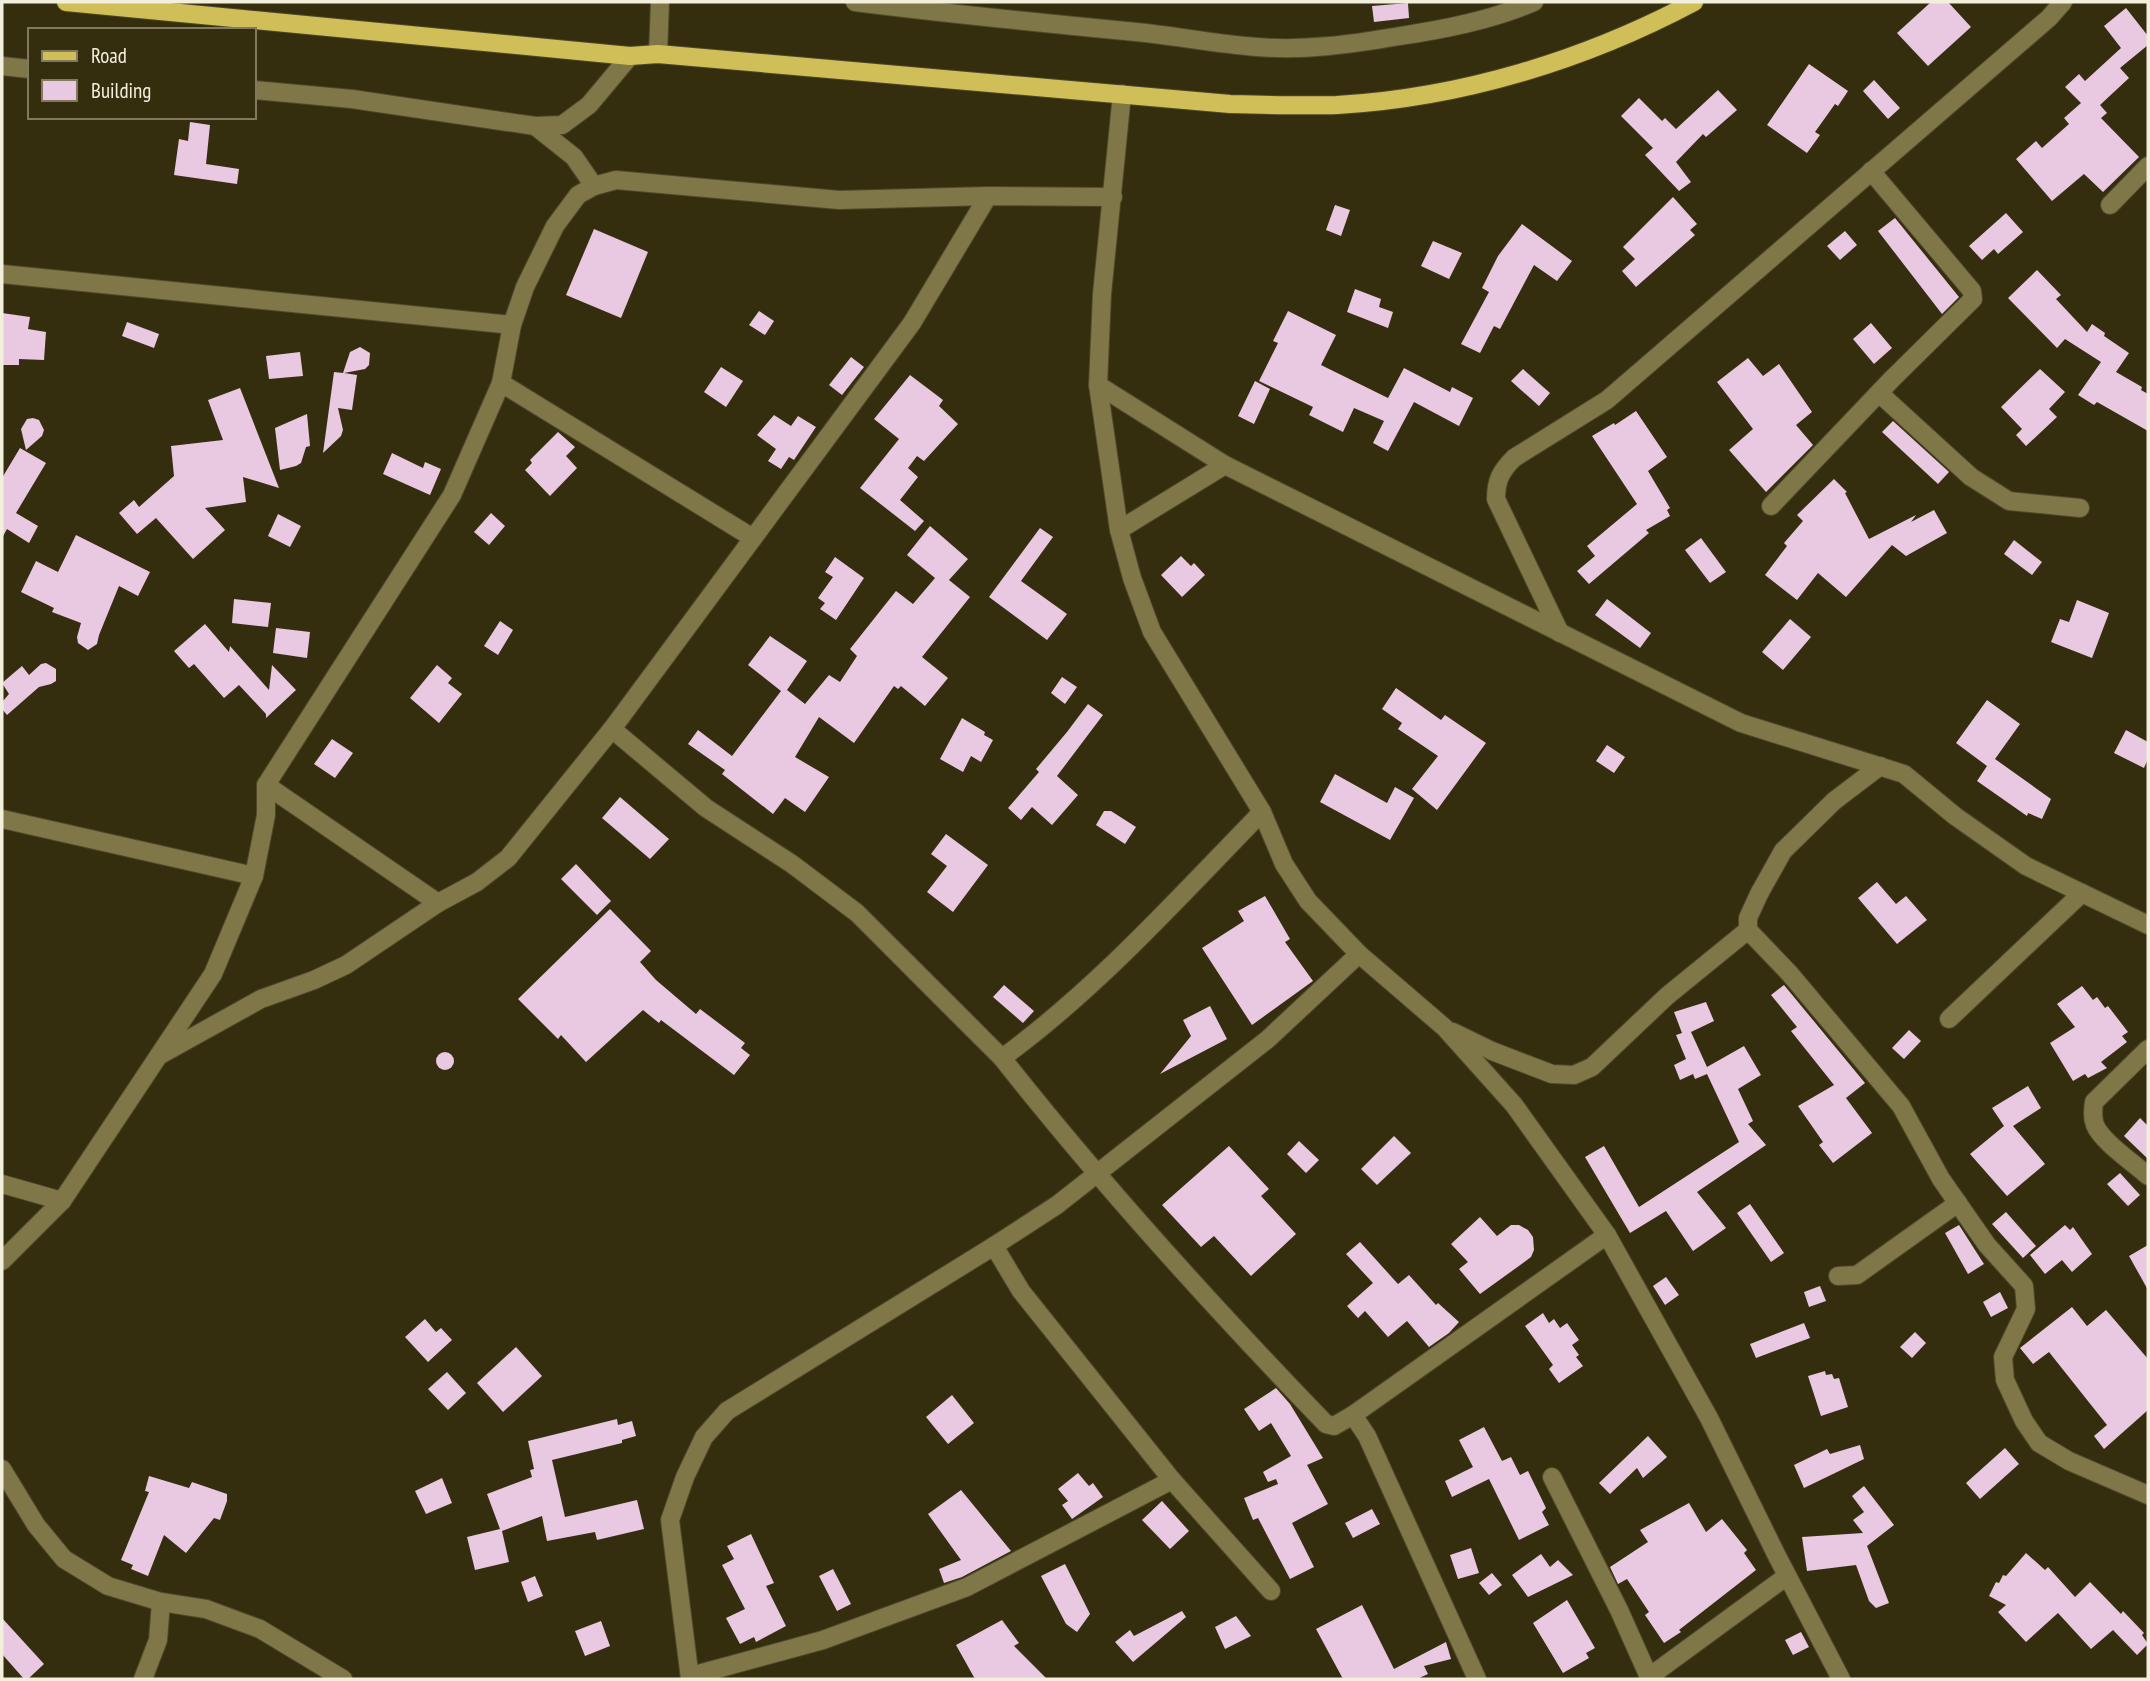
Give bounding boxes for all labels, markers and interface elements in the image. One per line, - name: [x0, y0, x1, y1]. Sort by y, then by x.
- legend: [28, 28, 256, 119]
- text: Road: [91, 42, 127, 69]
- text: Building: [91, 77, 151, 104]

